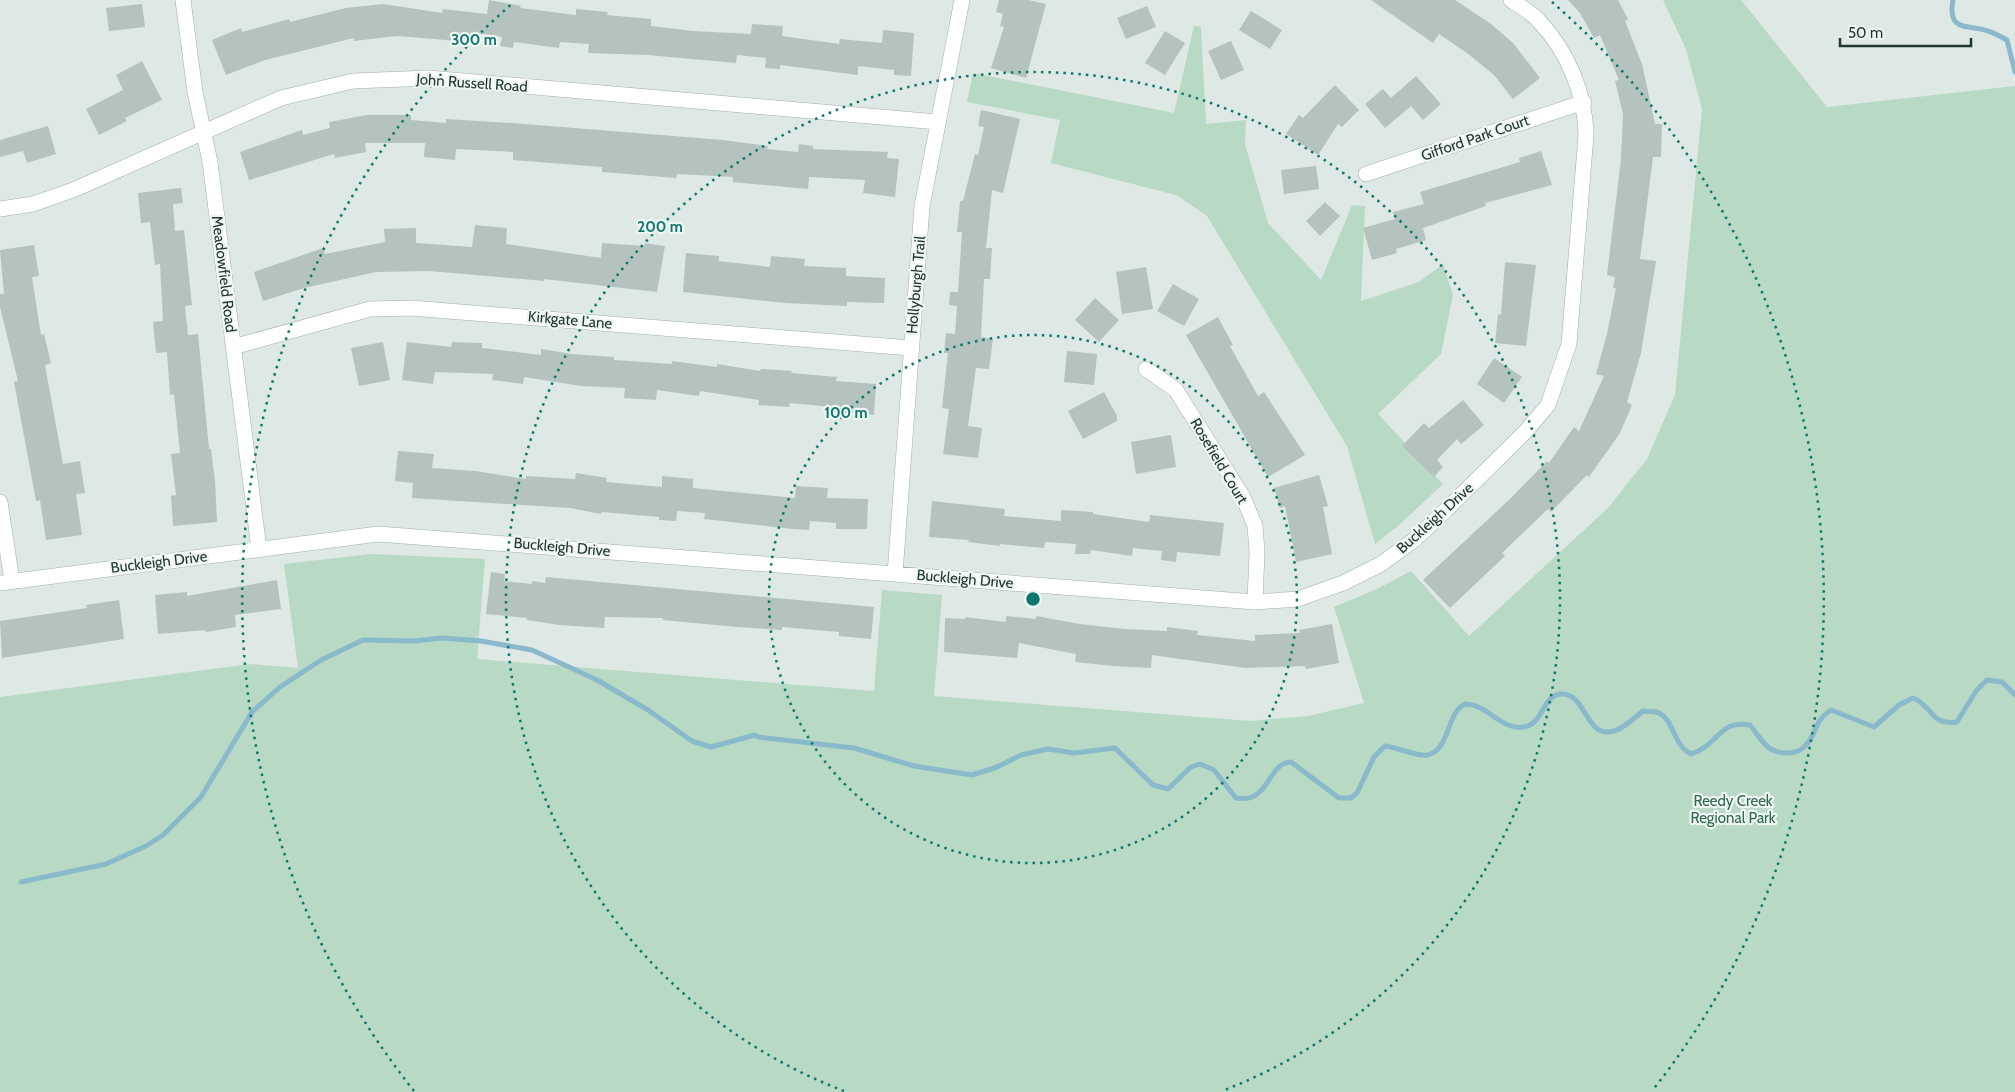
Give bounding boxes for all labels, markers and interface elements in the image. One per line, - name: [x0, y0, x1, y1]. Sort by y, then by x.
- scale bar: [1840, 15, 1971, 47]
- text: 50 m: [1848, 24, 1883, 42]
- text: 300 m: [451, 31, 497, 49]
- street label: John Russell Road: [415, 70, 528, 96]
- street label: Gifford Park Court: [1419, 111, 1531, 165]
- street label: Meadowfield Road: [208, 214, 240, 334]
- text: 200 m: [637, 218, 683, 236]
- street label: Hollyburgh Trail: [903, 235, 929, 335]
- street label: Kirkgate Lane: [527, 307, 613, 333]
- text: 100 m: [824, 404, 868, 422]
- street label: Rosefield Court: [1186, 415, 1252, 507]
- street label: Buckleigh Drive: [1393, 479, 1477, 557]
- street label: Buckleigh Drive: [513, 534, 612, 560]
- street label: Buckleigh Drive: [110, 547, 209, 577]
- street label: Buckleigh Drive: [916, 566, 1015, 592]
- centre of rings: [1024, 590, 1042, 608]
- park label: Reedy Creek Regional Park: [1690, 792, 1776, 827]

